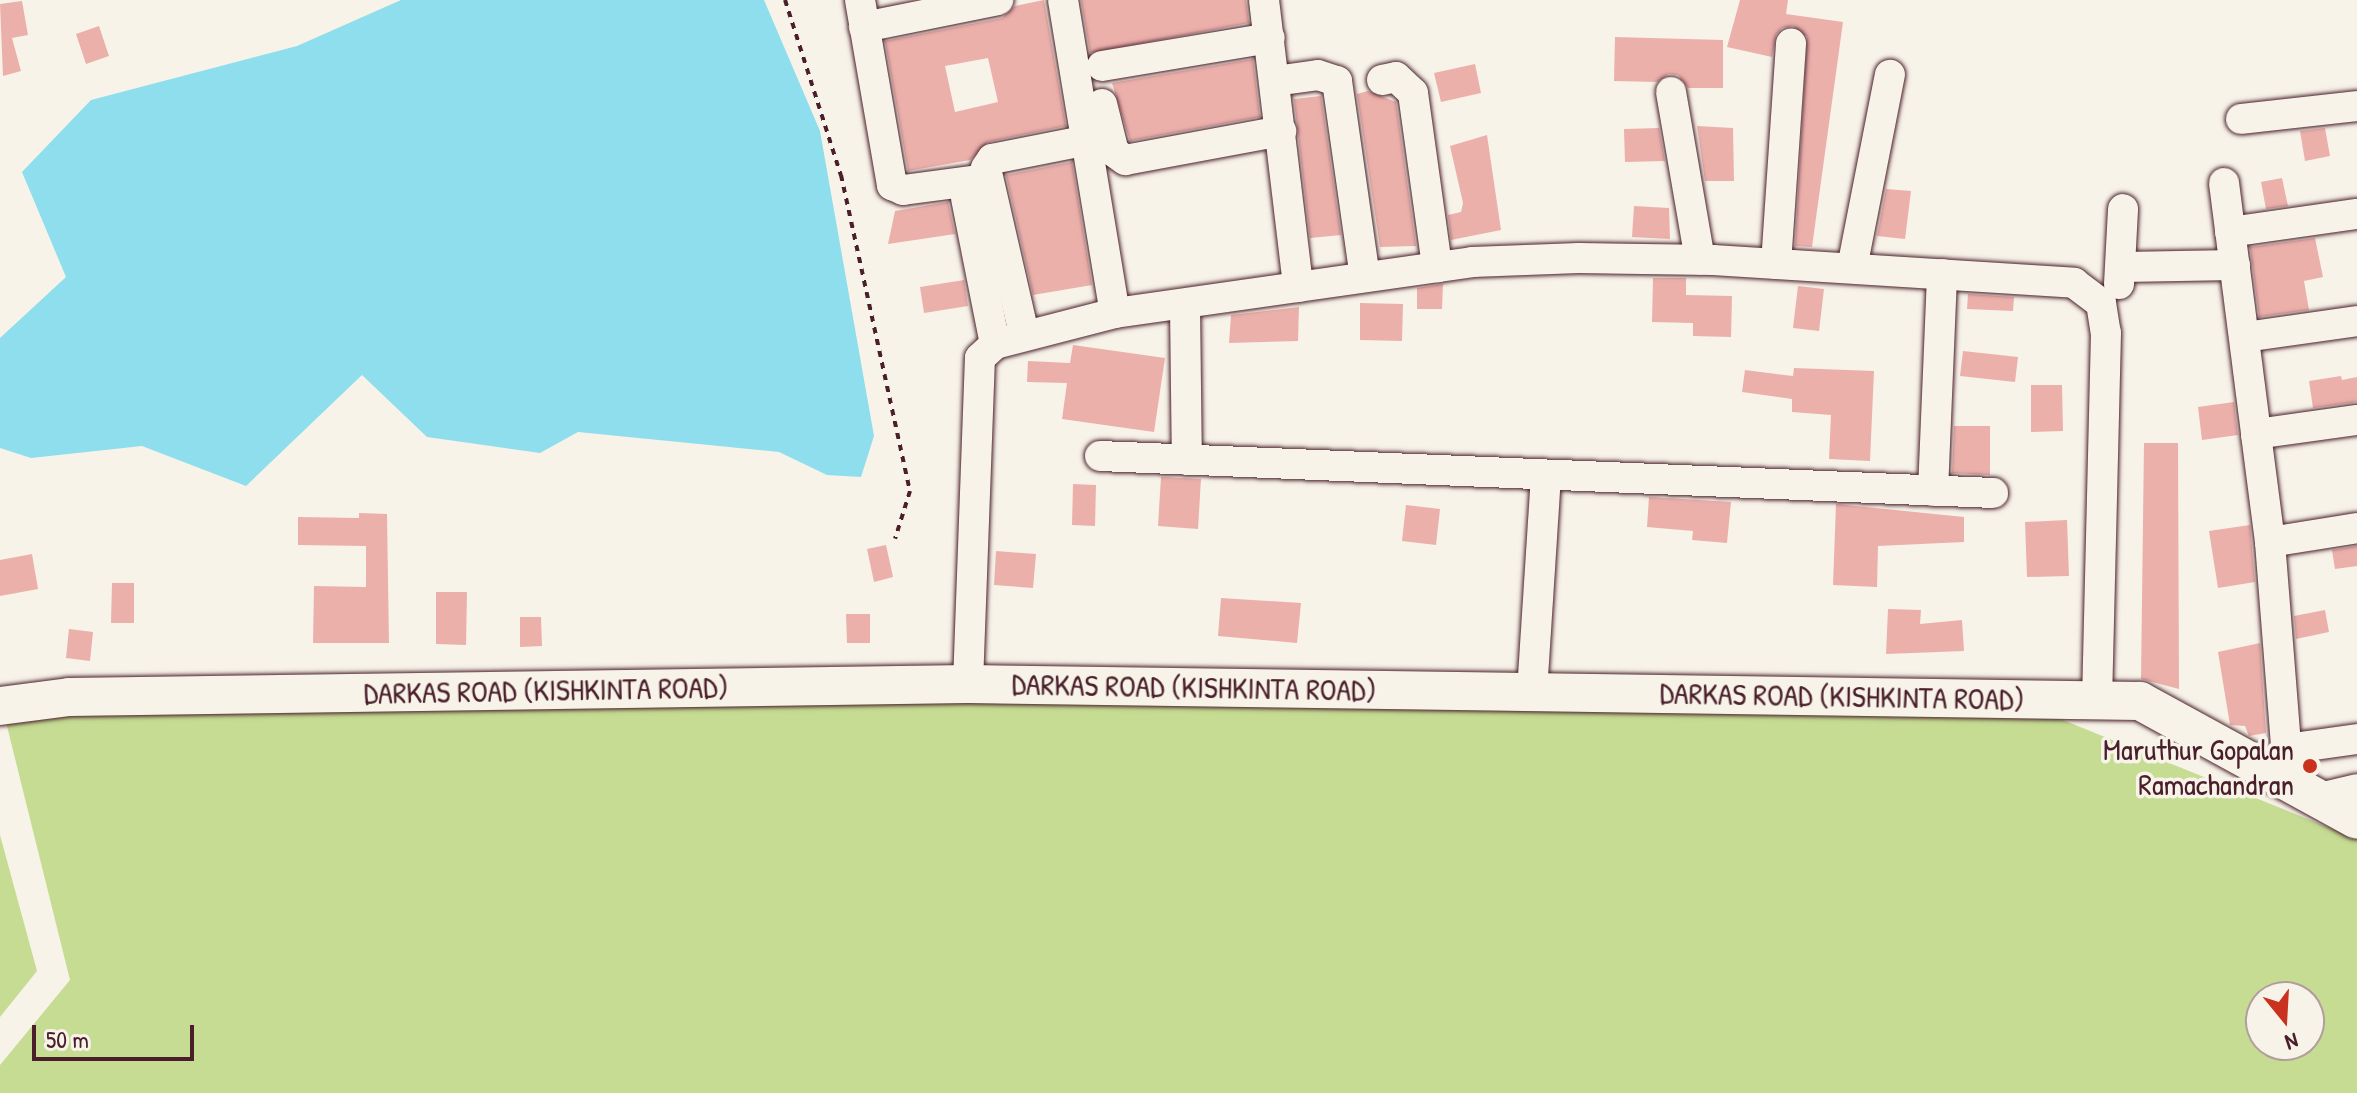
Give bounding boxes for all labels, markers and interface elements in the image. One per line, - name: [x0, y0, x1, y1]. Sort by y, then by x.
- street label: DARKAS ROAD (KISHKINTA ROAD): [1011, 666, 1377, 708]
- street label: DARKAS ROAD (KISHKINTA ROAD): [363, 669, 729, 711]
- street label: DARKAS ROAD (KISHKINTA ROAD): [1659, 675, 2025, 717]
- place label: Maruthur Gopalan Ramachandran: [2103, 731, 2294, 802]
- marker: Maruthur Gopalan Ramachandran: [2301, 757, 2319, 775]
- north arrow: [2245, 981, 2325, 1061]
- scale bar: [36, 1009, 198, 1059]
- text: 50 m: [46, 1023, 89, 1055]
- text: N: [2282, 1026, 2302, 1058]

